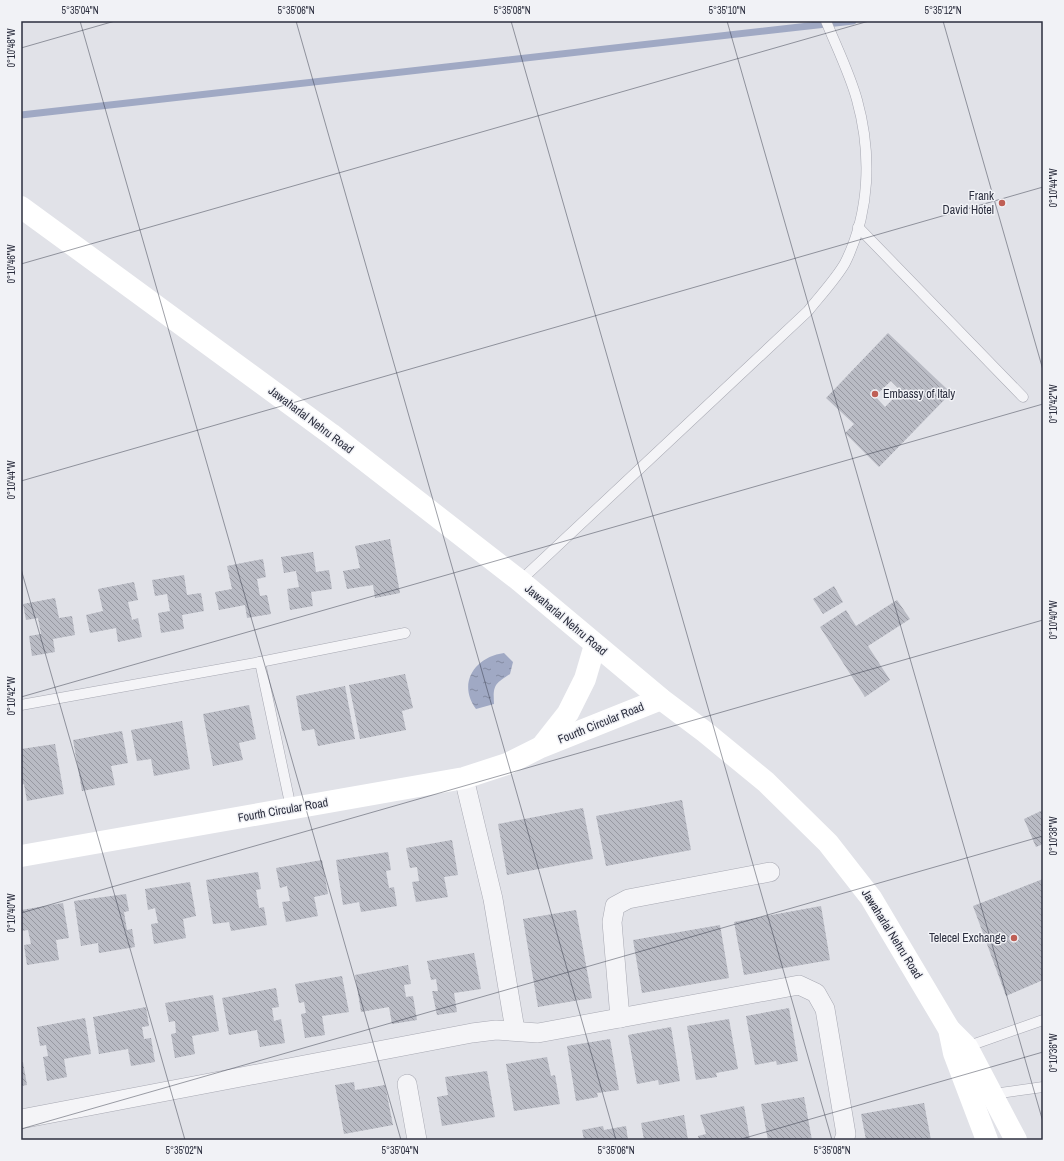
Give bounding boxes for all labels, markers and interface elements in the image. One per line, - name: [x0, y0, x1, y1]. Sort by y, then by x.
- text: 5°35'04"N: [61, 4, 99, 17]
- text: 5°35'06"N: [277, 4, 315, 17]
- text: 5°35'08"N: [493, 4, 531, 17]
- text: 5°35'10"N: [708, 4, 746, 17]
- text: 5°35'12"N: [924, 4, 962, 17]
- text: 0°10'48"W: [5, 28, 18, 68]
- text: 0°10'44"W: [1047, 168, 1060, 208]
- place label: Frank David Hotel: [943, 188, 994, 218]
- marker: Frank David Hotel: [997, 198, 1007, 208]
- text: 0°10'46"W: [5, 244, 18, 284]
- street label: Jawaharlal Nehru Road: [265, 383, 357, 457]
- text: 0°10'42"W: [1047, 384, 1060, 424]
- place label: Embassy of Italy: [883, 386, 955, 402]
- marker: Embassy of Italy: [870, 389, 880, 399]
- text: 0°10'44"W: [5, 460, 18, 500]
- street label: Jawaharlal Nehru Road: [521, 581, 611, 659]
- text: 0°10'40"W: [1047, 600, 1060, 640]
- text: 0°10'42"W: [5, 676, 18, 716]
- street label: Fourth Circular Road: [556, 698, 646, 748]
- street label: Fourth Circular Road: [237, 794, 329, 826]
- text: 0°10'38"W: [1047, 816, 1060, 856]
- street label: Jawaharlal Nehru Road: [858, 886, 926, 982]
- text: 0°10'40"W: [5, 893, 18, 933]
- place label: Telecel Exchange: [929, 930, 1006, 946]
- marker: Telecel Exchange: [1009, 933, 1019, 943]
- text: 0°10'36"W: [1047, 1033, 1060, 1073]
- text: 5°35'02"N: [165, 1144, 203, 1157]
- text: 5°35'04"N: [381, 1144, 419, 1157]
- text: 5°35'06"N: [597, 1144, 635, 1157]
- text: 5°35'08"N: [813, 1144, 851, 1157]

